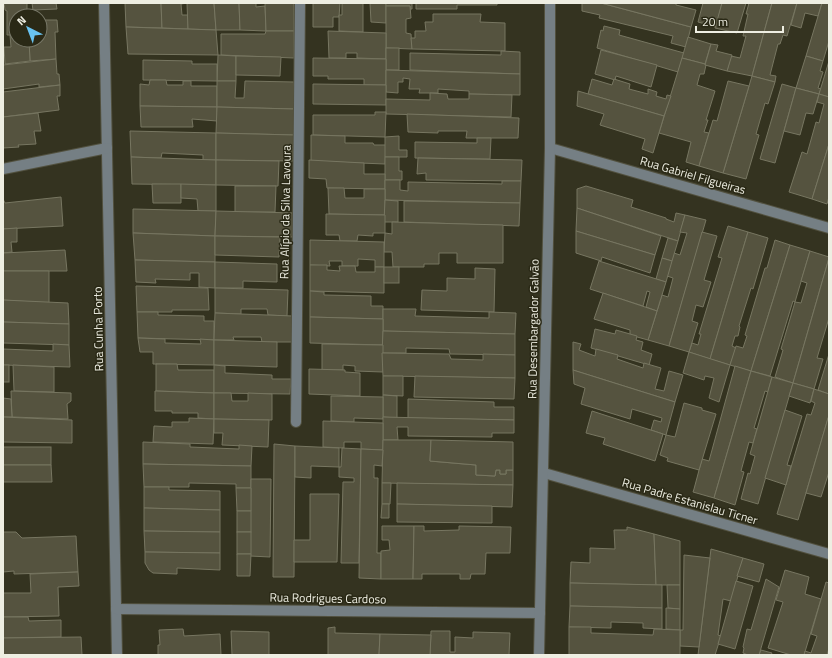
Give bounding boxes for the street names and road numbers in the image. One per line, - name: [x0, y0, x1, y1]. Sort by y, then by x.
- street label: Rua Alípio da Silva Lavoura: [274, 145, 296, 279]
- street label: Rua Gabriel Filgueiras: [638, 151, 748, 199]
- street label: Rua Desembargador Galvão: [522, 259, 544, 399]
- street label: Rua Cunha Porto: [88, 286, 108, 372]
- street label: Rua Padre Estanislau Ticner: [620, 473, 760, 529]
- street label: Rua Rodrigues Cardoso: [269, 587, 387, 609]

